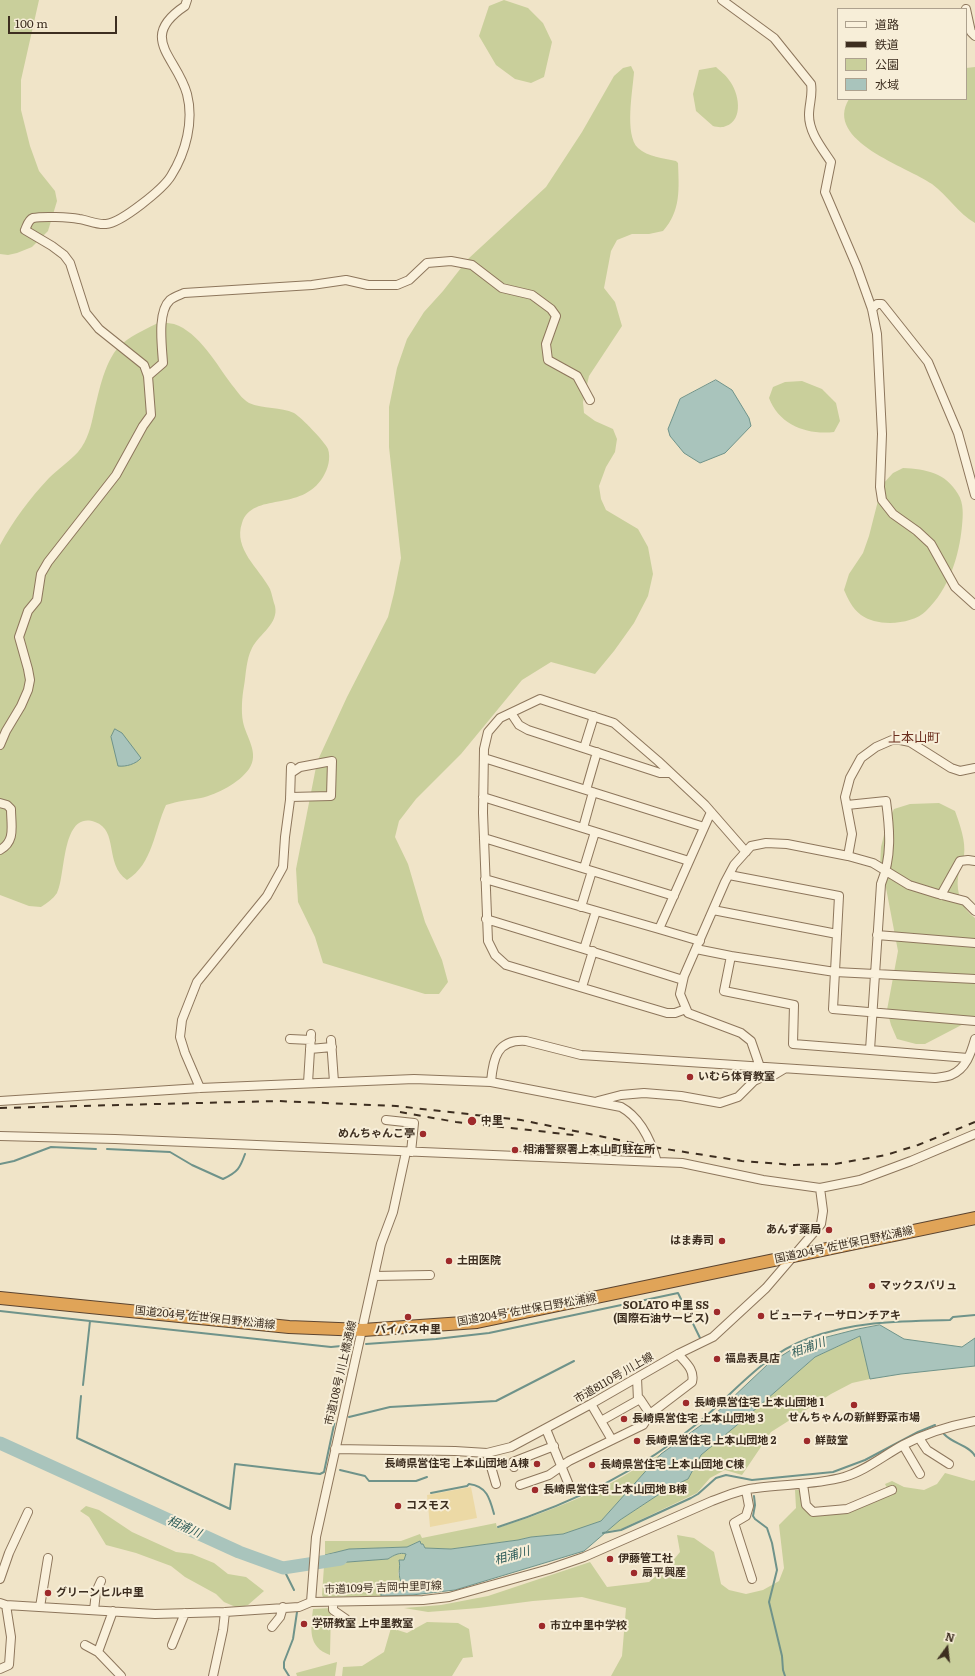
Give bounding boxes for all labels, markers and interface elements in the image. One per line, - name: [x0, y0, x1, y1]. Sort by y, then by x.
- scale bar: [10, 8, 119, 34]
- legend: [837, 8, 967, 100]
- text: 100 m: [15, 14, 48, 32]
- text: 道路: [875, 15, 899, 33]
- text: 鉄道: [875, 35, 899, 53]
- text: 公園: [875, 55, 899, 73]
- text: 水域: [875, 75, 899, 93]
- district label: 上本山町: [888, 730, 940, 746]
- place label: いむら体育教室: [698, 1070, 775, 1084]
- marker: いむら体育教室: [685, 1072, 695, 1082]
- place label: 中里: [481, 1114, 503, 1128]
- marker: 中里: [466, 1115, 478, 1127]
- place label: めんちゃんこ亭: [338, 1127, 415, 1141]
- marker: めんちゃんこ亭: [418, 1129, 428, 1139]
- place label: 相浦警察署上本山町駐在所: [523, 1143, 655, 1157]
- marker: 相浦警察署上本山町駐在所: [510, 1145, 520, 1155]
- place label: あんず薬局: [766, 1223, 821, 1237]
- street label: 国道204号 佐世保日野松浦線: [774, 1224, 914, 1266]
- marker: あんず薬局: [824, 1225, 834, 1235]
- place label: はま寿司: [670, 1234, 714, 1248]
- marker: はま寿司: [717, 1236, 727, 1246]
- place label: 土田医院: [457, 1254, 501, 1268]
- marker: 土田医院: [444, 1256, 454, 1266]
- place label: マックスバリュ: [880, 1279, 957, 1293]
- marker: マックスバリュ: [867, 1281, 877, 1291]
- street label: 国道204号 佐世保日野松浦線: [456, 1291, 598, 1329]
- place label: SOLATO 中里 SS (国際石油サービス): [613, 1299, 709, 1325]
- street label: 国道204号 佐世保日野松浦線: [134, 1304, 276, 1332]
- marker: SOLATO 中里 SS (国際石油サービス): [712, 1307, 722, 1317]
- place label: ビューティーサロンチアキ: [769, 1309, 901, 1323]
- marker: ビューティーサロンチアキ: [756, 1311, 766, 1321]
- marker: バイパス中里: [403, 1312, 413, 1322]
- street label: 市道108号 川上橋通線: [323, 1319, 359, 1427]
- place label: バイパス中里: [375, 1323, 441, 1337]
- water label: 相浦川: [789, 1335, 827, 1361]
- street label: 市道8110号 川上線: [572, 1350, 656, 1406]
- place label: 福島表具店: [725, 1352, 780, 1366]
- marker: 福島表具店: [712, 1354, 722, 1364]
- place label: 長崎県営住宅 上本山団地 1: [694, 1396, 824, 1410]
- marker: 長崎県営住宅 上本山団地 1: [681, 1398, 691, 1408]
- marker: せんちゃんの新鮮野菜市場: [849, 1400, 859, 1410]
- place label: せんちゃんの新鮮野菜市場: [788, 1411, 920, 1425]
- place label: 長崎県営住宅 上本山団地 3: [632, 1412, 764, 1426]
- marker: 長崎県営住宅 上本山団地 3: [619, 1414, 629, 1424]
- place label: 長崎県営住宅 上本山団地 2: [645, 1434, 776, 1448]
- place label: 鮮鼓堂: [815, 1434, 848, 1448]
- marker: 長崎県営住宅 上本山団地 2: [632, 1436, 642, 1446]
- marker: 鮮鼓堂: [802, 1436, 812, 1446]
- place label: 長崎県営住宅 上本山団地 A棟: [384, 1457, 529, 1471]
- place label: 長崎県営住宅 上本山団地 C棟: [600, 1458, 744, 1472]
- marker: 長崎県営住宅 上本山団地 A棟: [532, 1459, 542, 1469]
- marker: 長崎県営住宅 上本山団地 C棟: [587, 1460, 597, 1470]
- place label: 長崎県営住宅 上本山団地 B棟: [543, 1483, 687, 1497]
- marker: 長崎県営住宅 上本山団地 B棟: [530, 1485, 540, 1495]
- place label: コスモス: [406, 1499, 450, 1513]
- marker: コスモス: [393, 1501, 403, 1511]
- water label: 相浦川: [165, 1513, 203, 1541]
- water label: 相浦川: [493, 1544, 531, 1568]
- place label: 伊藤管工社: [618, 1552, 673, 1566]
- marker: 伊藤管工社: [605, 1554, 615, 1564]
- place label: 扇平興産: [642, 1566, 686, 1580]
- marker: 扇平興産: [629, 1568, 639, 1578]
- street label: 市道109号 吉岡中里町線: [324, 1579, 442, 1597]
- place label: グリーンヒル中里: [56, 1586, 144, 1600]
- marker: グリーンヒル中里: [43, 1588, 53, 1598]
- place label: 学研教室 上中里教室: [312, 1617, 413, 1631]
- marker: 学研教室 上中里教室: [299, 1619, 309, 1629]
- place label: 市立中里中学校: [550, 1619, 627, 1633]
- marker: 市立中里中学校: [537, 1621, 547, 1631]
- text: N: [944, 1627, 957, 1645]
- north arrow: [927, 1628, 967, 1668]

